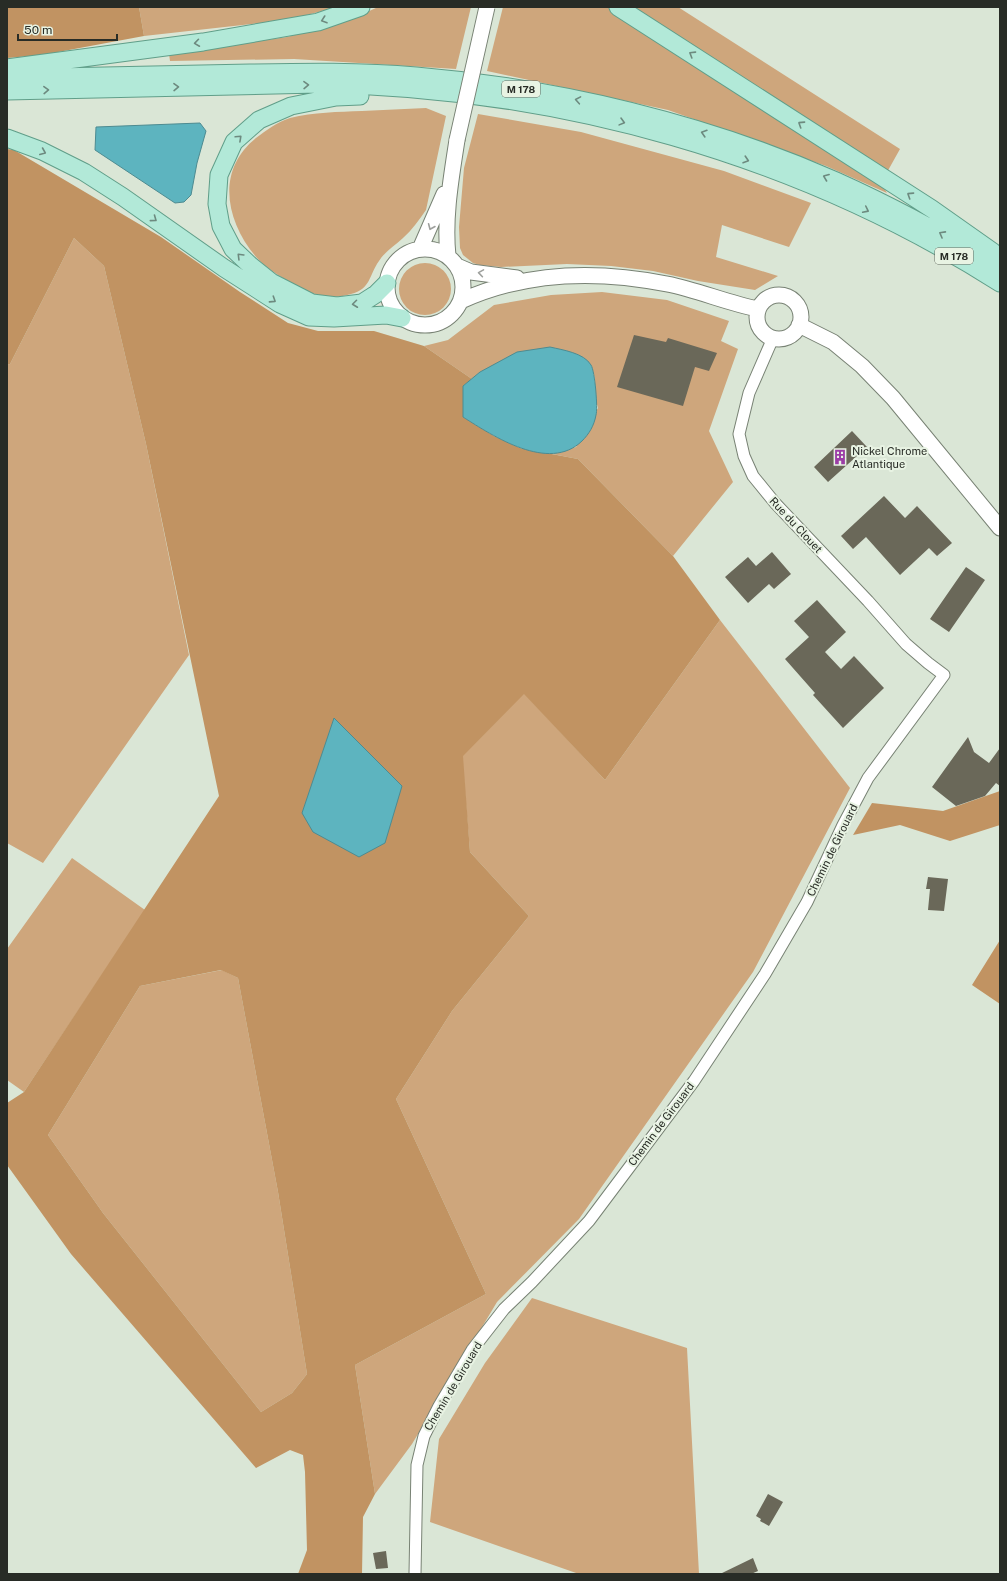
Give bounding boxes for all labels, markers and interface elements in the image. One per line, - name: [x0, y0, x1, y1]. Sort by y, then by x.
- one-way arrow: [321, 15, 328, 23]
- scale bar: [18, 16, 117, 42]
- text: 50 m: [24, 23, 52, 37]
- one-way arrow: [194, 38, 200, 47]
- one-way arrow: [689, 51, 696, 59]
- one-way arrow: [303, 81, 309, 89]
- road number: M 178: [502, 81, 540, 97]
- one-way arrow: [173, 83, 179, 91]
- one-way arrow: [43, 86, 49, 94]
- one-way arrow: [575, 96, 581, 104]
- one-way arrow: [618, 118, 625, 126]
- one-way arrow: [798, 122, 805, 129]
- one-way arrow: [700, 129, 707, 138]
- one-way arrow: [234, 135, 242, 142]
- one-way arrow: [39, 147, 47, 155]
- one-way arrow: [742, 155, 749, 164]
- one-way arrow: [822, 174, 830, 182]
- one-way arrow: [907, 192, 914, 200]
- one-way arrow: [862, 205, 869, 213]
- one-way arrow: [150, 215, 157, 222]
- one-way arrow: [427, 224, 435, 231]
- one-way arrow: [939, 232, 946, 239]
- road number: M 178: [935, 248, 973, 264]
- one-way arrow: [237, 253, 245, 260]
- one-way arrow: [478, 270, 484, 278]
- one-way arrow: [269, 295, 276, 302]
- one-way arrow: [352, 299, 358, 308]
- place label: Nickel Chrome Atlantique: [852, 445, 927, 470]
- building icon: Nickel Chrome Atlantique: [831, 448, 849, 466]
- street label: Rue du Clouet: [767, 495, 825, 555]
- street label: Chemin de Girouard: [804, 802, 860, 898]
- street label: Chemin de Girouard: [626, 1080, 696, 1168]
- street label: Chemin de Girouard: [422, 1340, 484, 1432]

